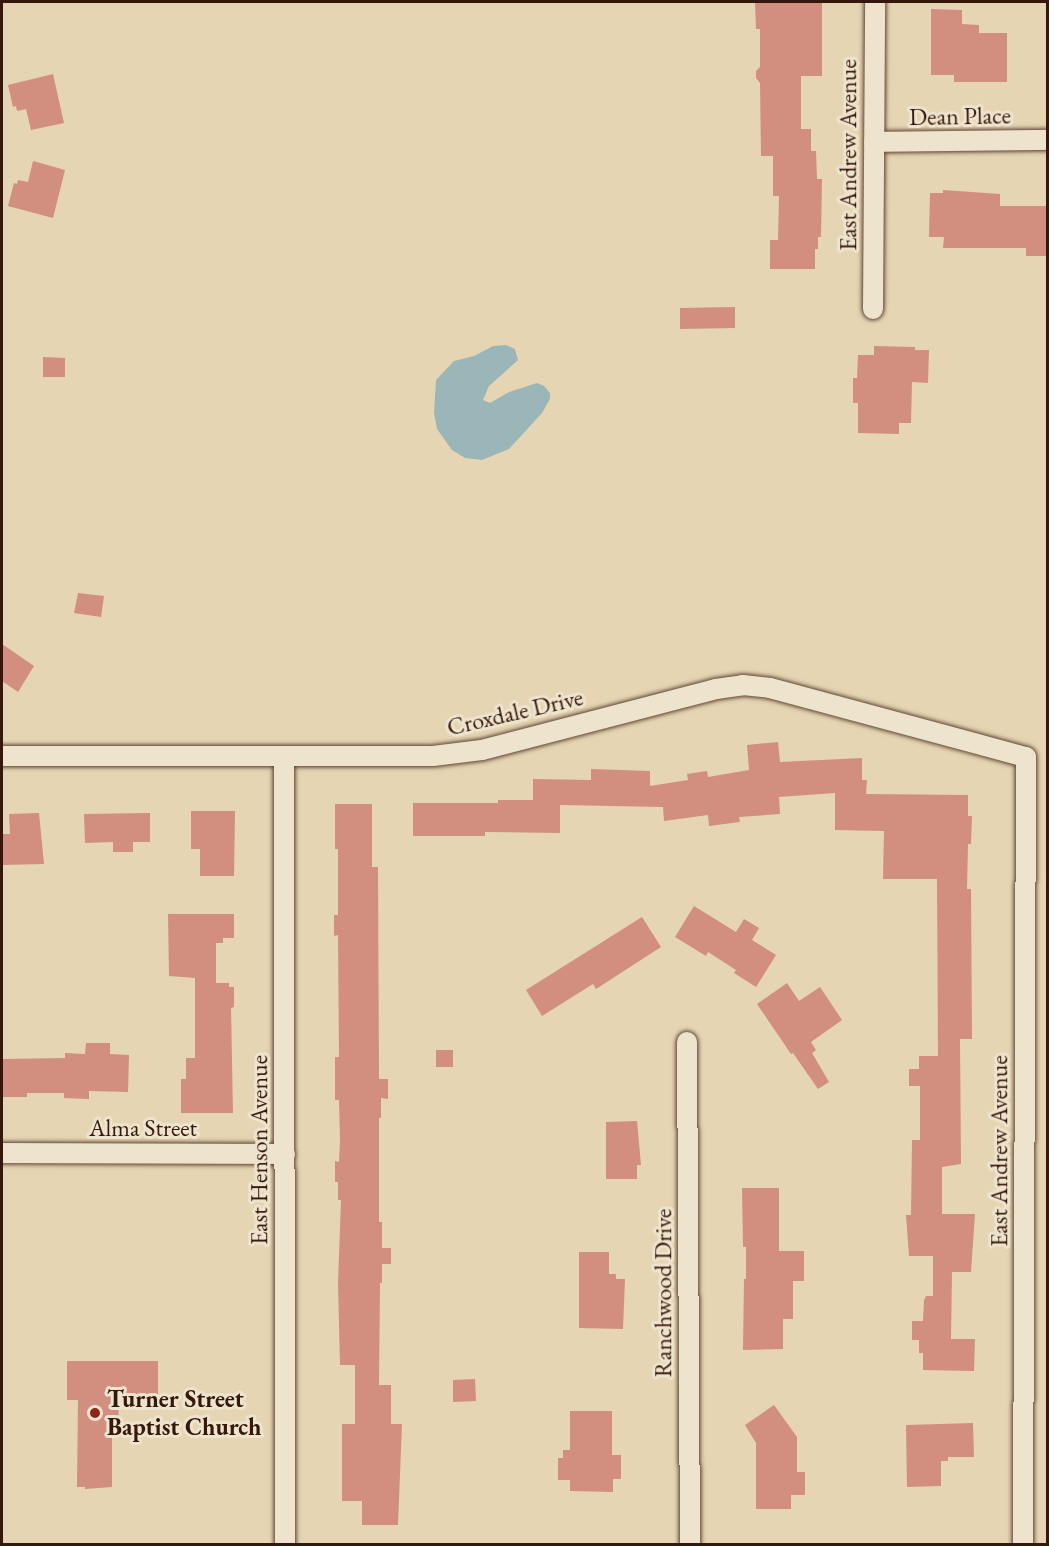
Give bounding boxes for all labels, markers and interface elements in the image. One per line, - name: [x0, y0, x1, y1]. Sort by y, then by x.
- street label: East Andrew Avenue: [834, 59, 862, 251]
- street label: Dean Place: [909, 101, 1011, 131]
- street label: Croxdale Drive: [444, 682, 586, 742]
- street label: East Henson Avenue: [245, 1055, 273, 1245]
- street label: East Andrew Avenue: [985, 1055, 1013, 1247]
- street label: Alma Street: [89, 1114, 197, 1142]
- street label: Ranchwood Drive: [649, 1209, 677, 1377]
- place label: Turner Street Baptist Church: [107, 1385, 261, 1441]
- marker: Turner Street Baptist Church: [88, 1406, 102, 1420]

